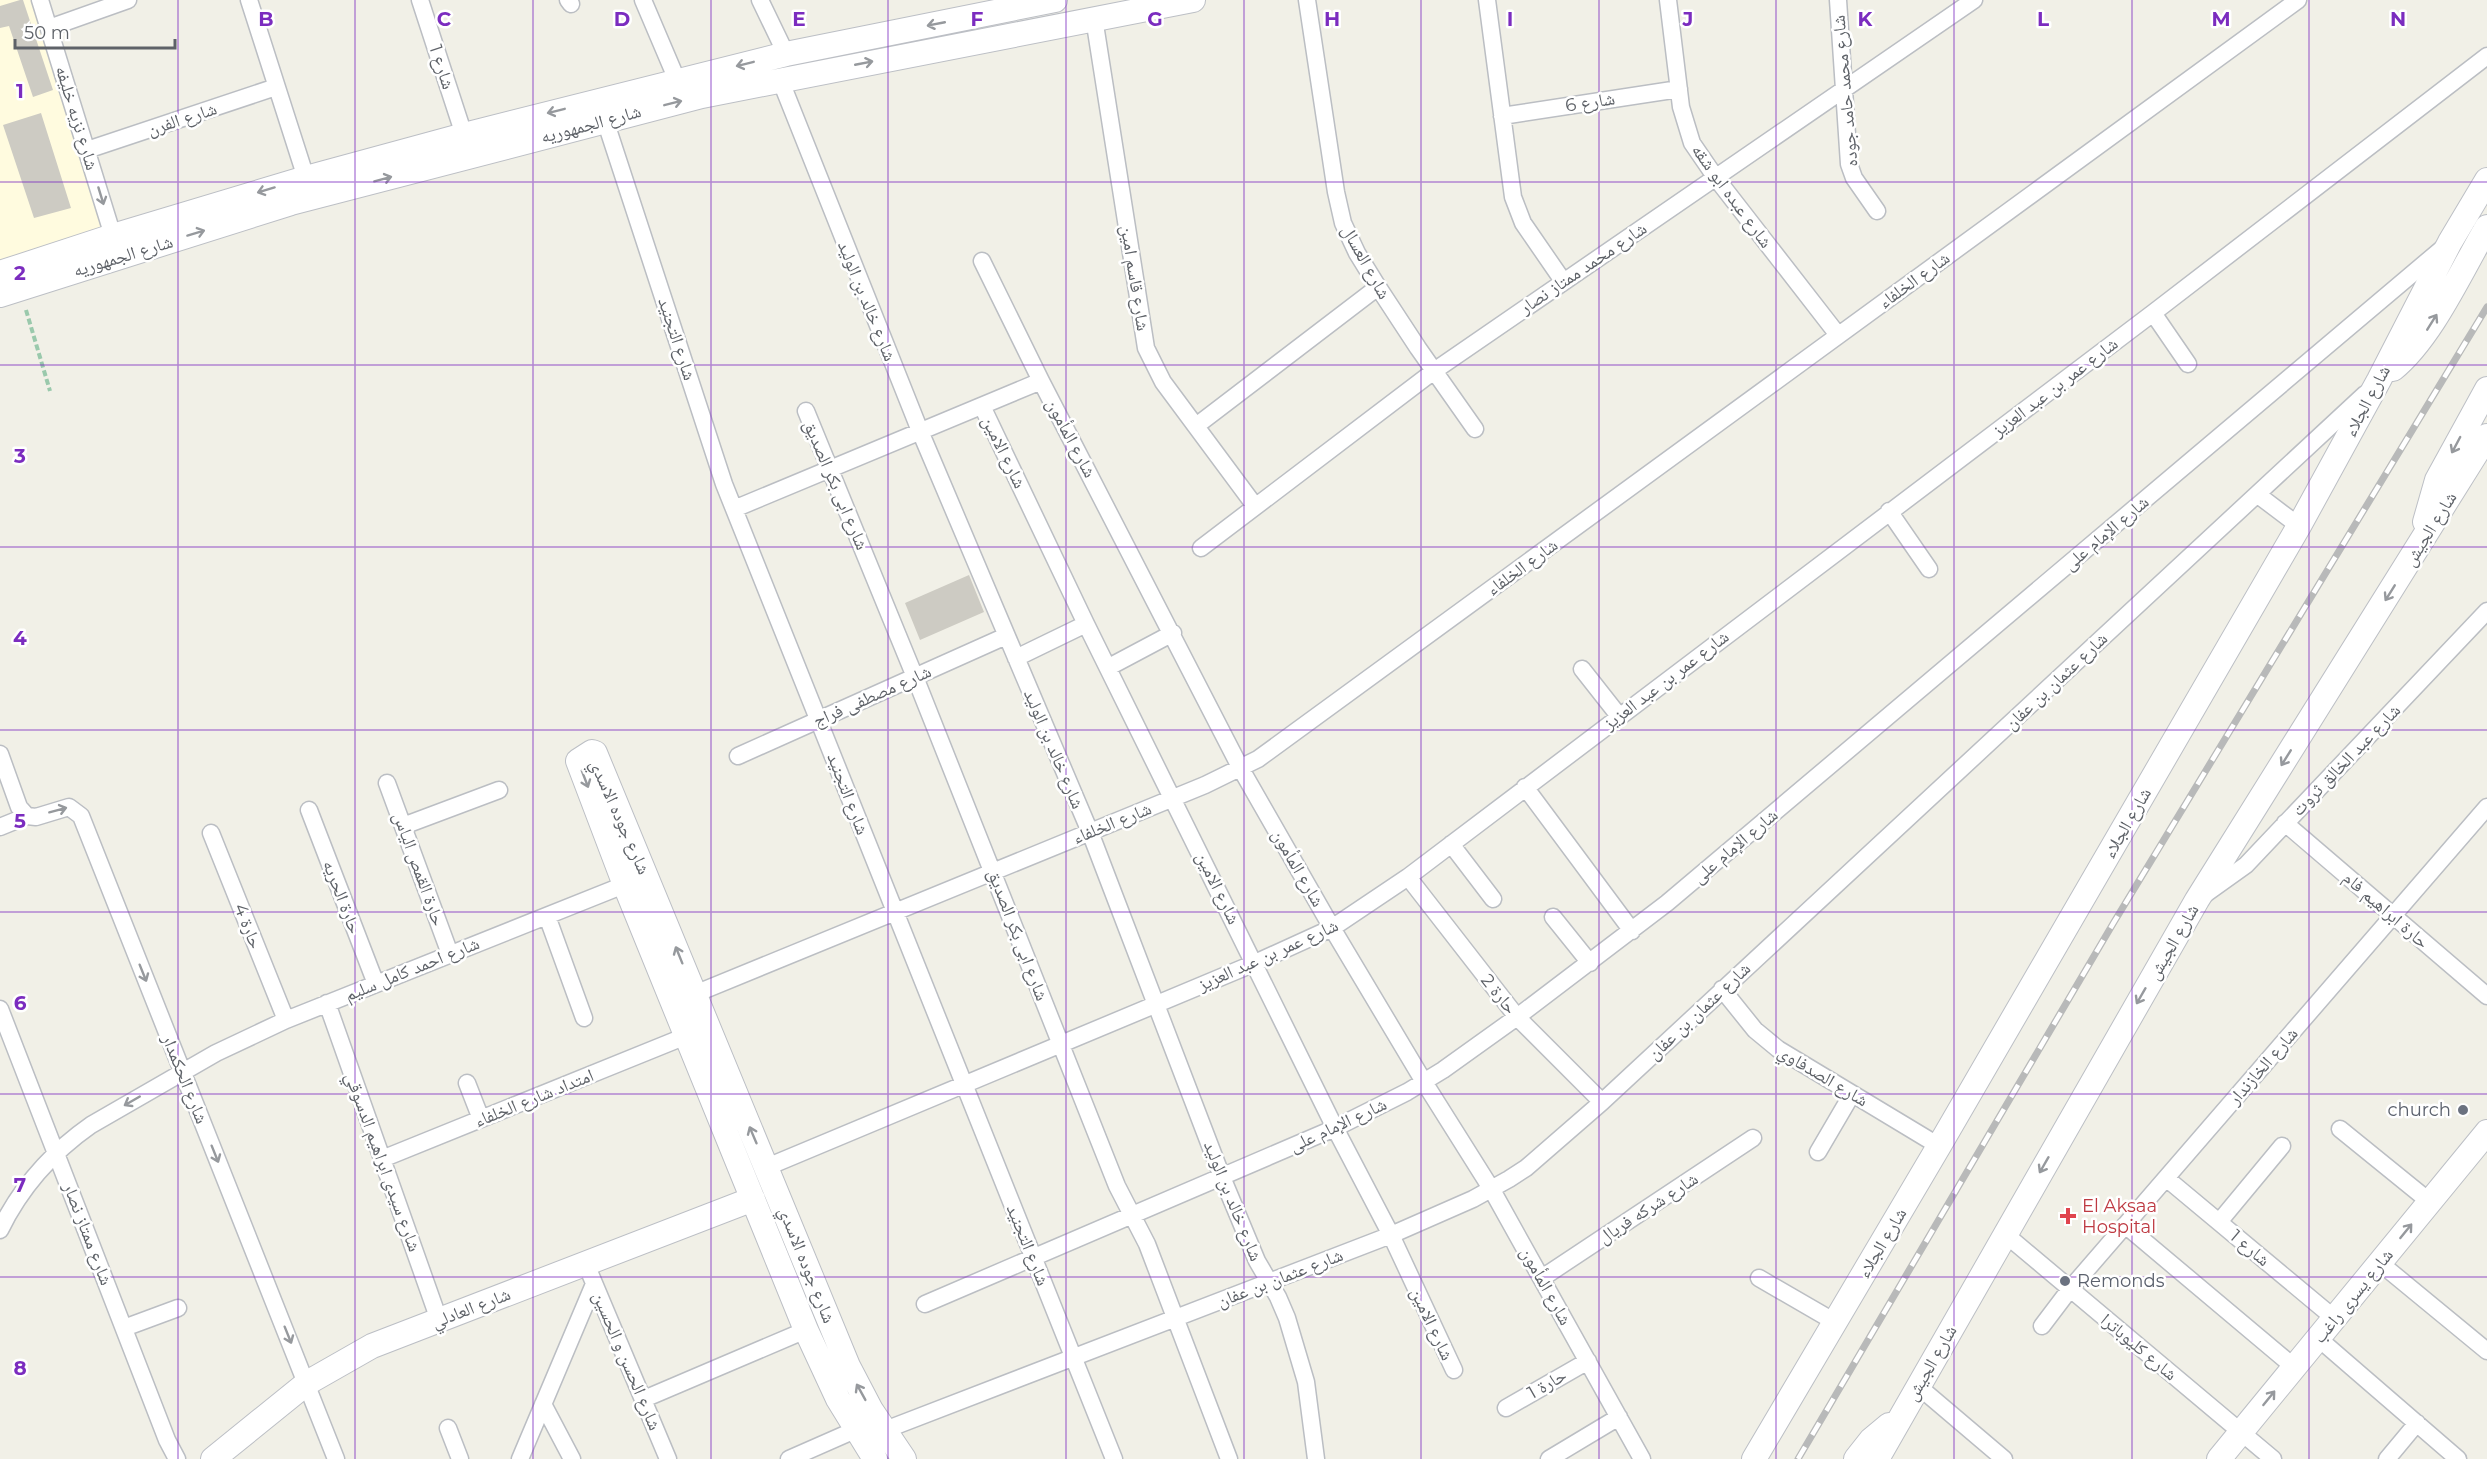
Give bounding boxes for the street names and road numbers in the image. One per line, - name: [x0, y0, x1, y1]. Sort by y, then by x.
- street label: شارع محمد حامد جوده: [1827, 14, 1863, 168]
- street label: شارع 1: [425, 42, 459, 92]
- street label: شارع نزيه خليفه: [51, 63, 103, 173]
- street label: شارع 6: [1564, 87, 1616, 117]
- street label: شارع الفرن: [144, 97, 220, 141]
- street label: شارع الجمهوريه: [538, 100, 644, 148]
- street label: شارع عبده ابو شقه: [1687, 140, 1777, 252]
- street label: شارع محمد ممتاز نصار: [1514, 217, 1651, 319]
- street label: شارع العسال: [1337, 221, 1395, 303]
- street label: شارع قاسم امين: [1115, 224, 1154, 333]
- street label: شارع الجمهوريه: [71, 230, 175, 282]
- street label: شارع خالد بن الوليد: [833, 238, 901, 364]
- street label: شارع الخلفاء: [1874, 247, 1954, 313]
- street label: شارع التجنيد: [653, 295, 701, 383]
- street label: شارع عمر بن عبد العزيز: [1987, 333, 2122, 442]
- street label: شارع الجلاء: [2339, 361, 2395, 441]
- street label: شارع المأمون: [1041, 395, 1101, 481]
- street label: شارع الامين: [977, 412, 1031, 492]
- street label: شارع ابى بكر الصديق: [799, 417, 873, 553]
- street label: شارع الجيش: [2398, 488, 2462, 570]
- street label: شارع الإمام على: [2059, 491, 2154, 576]
- street label: شارع الخلفاء: [1482, 534, 1562, 600]
- street label: شارع عمر بن عبد العزيز: [1598, 626, 1733, 735]
- street label: شارع عثمان بن عفان: [2000, 628, 2112, 734]
- street label: شارع مصطفى فراج: [809, 660, 935, 733]
- street label: شارع خالد بن الوليد: [1019, 686, 1089, 812]
- street label: شارع عبد الخالق ثروت: [2287, 699, 2405, 821]
- street label: شارع التجنيد: [822, 750, 874, 838]
- street label: شارع جوده الاسدي: [582, 756, 655, 879]
- street label: شارع الجلاء: [2098, 784, 2156, 862]
- street label: شارع الخلفاء: [1069, 797, 1155, 849]
- street label: شارع الإمام على: [1688, 804, 1783, 889]
- street label: حارة القمص الياس: [388, 809, 450, 929]
- street label: شارع المأمون: [1267, 825, 1329, 911]
- street label: شارع الامين: [1191, 848, 1245, 928]
- street label: حارة الحريه: [318, 857, 366, 937]
- street label: شارع ابى بكر الصديق: [983, 866, 1053, 1004]
- street label: حارة ابراهيم فام: [2338, 867, 2433, 954]
- street label: حارة 4: [229, 900, 267, 952]
- street label: شارع الجيش: [2143, 900, 2203, 984]
- street label: شارع عمر بن عبد العزيز: [1193, 914, 1342, 996]
- street label: شارع احمد كامل سليم: [342, 932, 483, 1007]
- street label: شارع عثمان بن عفان: [1643, 958, 1755, 1064]
- street label: حارة 2: [1476, 969, 1522, 1019]
- street label: شارع الخازندار: [2223, 1023, 2303, 1110]
- street label: شارع الحكمدار: [157, 1030, 213, 1127]
- street label: شارع الصدفاوي: [1772, 1041, 1872, 1115]
- street label: امتداد شارع الخلفاء: [471, 1064, 597, 1132]
- street label: شارع سيدى ابراهيم الدسوقي: [337, 1069, 426, 1256]
- street label: شارع الإمام على: [1286, 1093, 1391, 1158]
- street label: شارع خالد بن الوليد: [1199, 1138, 1267, 1264]
- street label: شارع شركه فريال: [1594, 1168, 1702, 1248]
- street label: شارع ممتاز نصار: [58, 1179, 118, 1288]
- street label: شارع التجنيد: [1002, 1201, 1054, 1289]
- street label: شارع جوده الاسدي: [770, 1204, 840, 1328]
- street label: شارع الجلاء: [1853, 1204, 1911, 1282]
- street label: شارع 1: [2226, 1225, 2274, 1271]
- street label: شارع المأمون: [1515, 1243, 1577, 1329]
- street label: شارع عثمان بن عفان: [1214, 1244, 1346, 1312]
- street label: شارع يسرى راغب: [2308, 1244, 2398, 1348]
- street label: شارع العادلي: [428, 1283, 515, 1336]
- street label: شارع الامين: [1406, 1284, 1458, 1364]
- street label: شارع الحسن و الحسين: [588, 1288, 666, 1434]
- street label: شارع كليوباترا: [2096, 1309, 2182, 1385]
- street label: شارع الجيش: [1901, 1321, 1961, 1405]
- street label: حارة 1: [1524, 1364, 1570, 1404]

